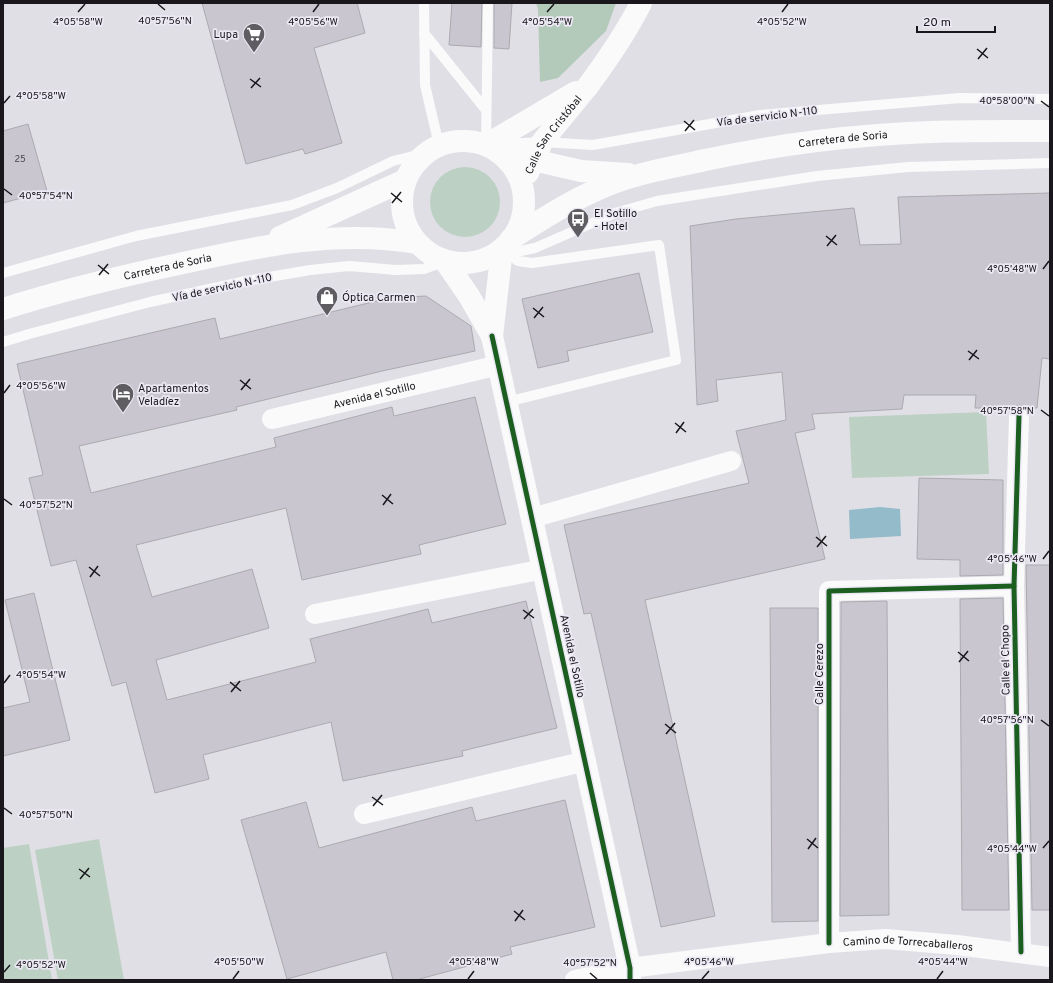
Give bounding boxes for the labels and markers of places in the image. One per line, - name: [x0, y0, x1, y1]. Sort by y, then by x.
- supermarket icon: Lupa: [241, 21, 267, 54]
- place label: Lupa: [213, 28, 238, 42]
- bus stop icon: El Sotillo - Hotel: [565, 206, 591, 239]
- place label: El Sotillo - Hotel: [594, 207, 637, 234]
- shop icon: Óptica Carmen: [314, 284, 340, 317]
- place label: Óptica Carmen: [342, 290, 416, 305]
- hotel icon: Apartamentos Veladíez: [110, 381, 136, 414]
- place label: Apartamentos Veladíez: [138, 382, 209, 409]

